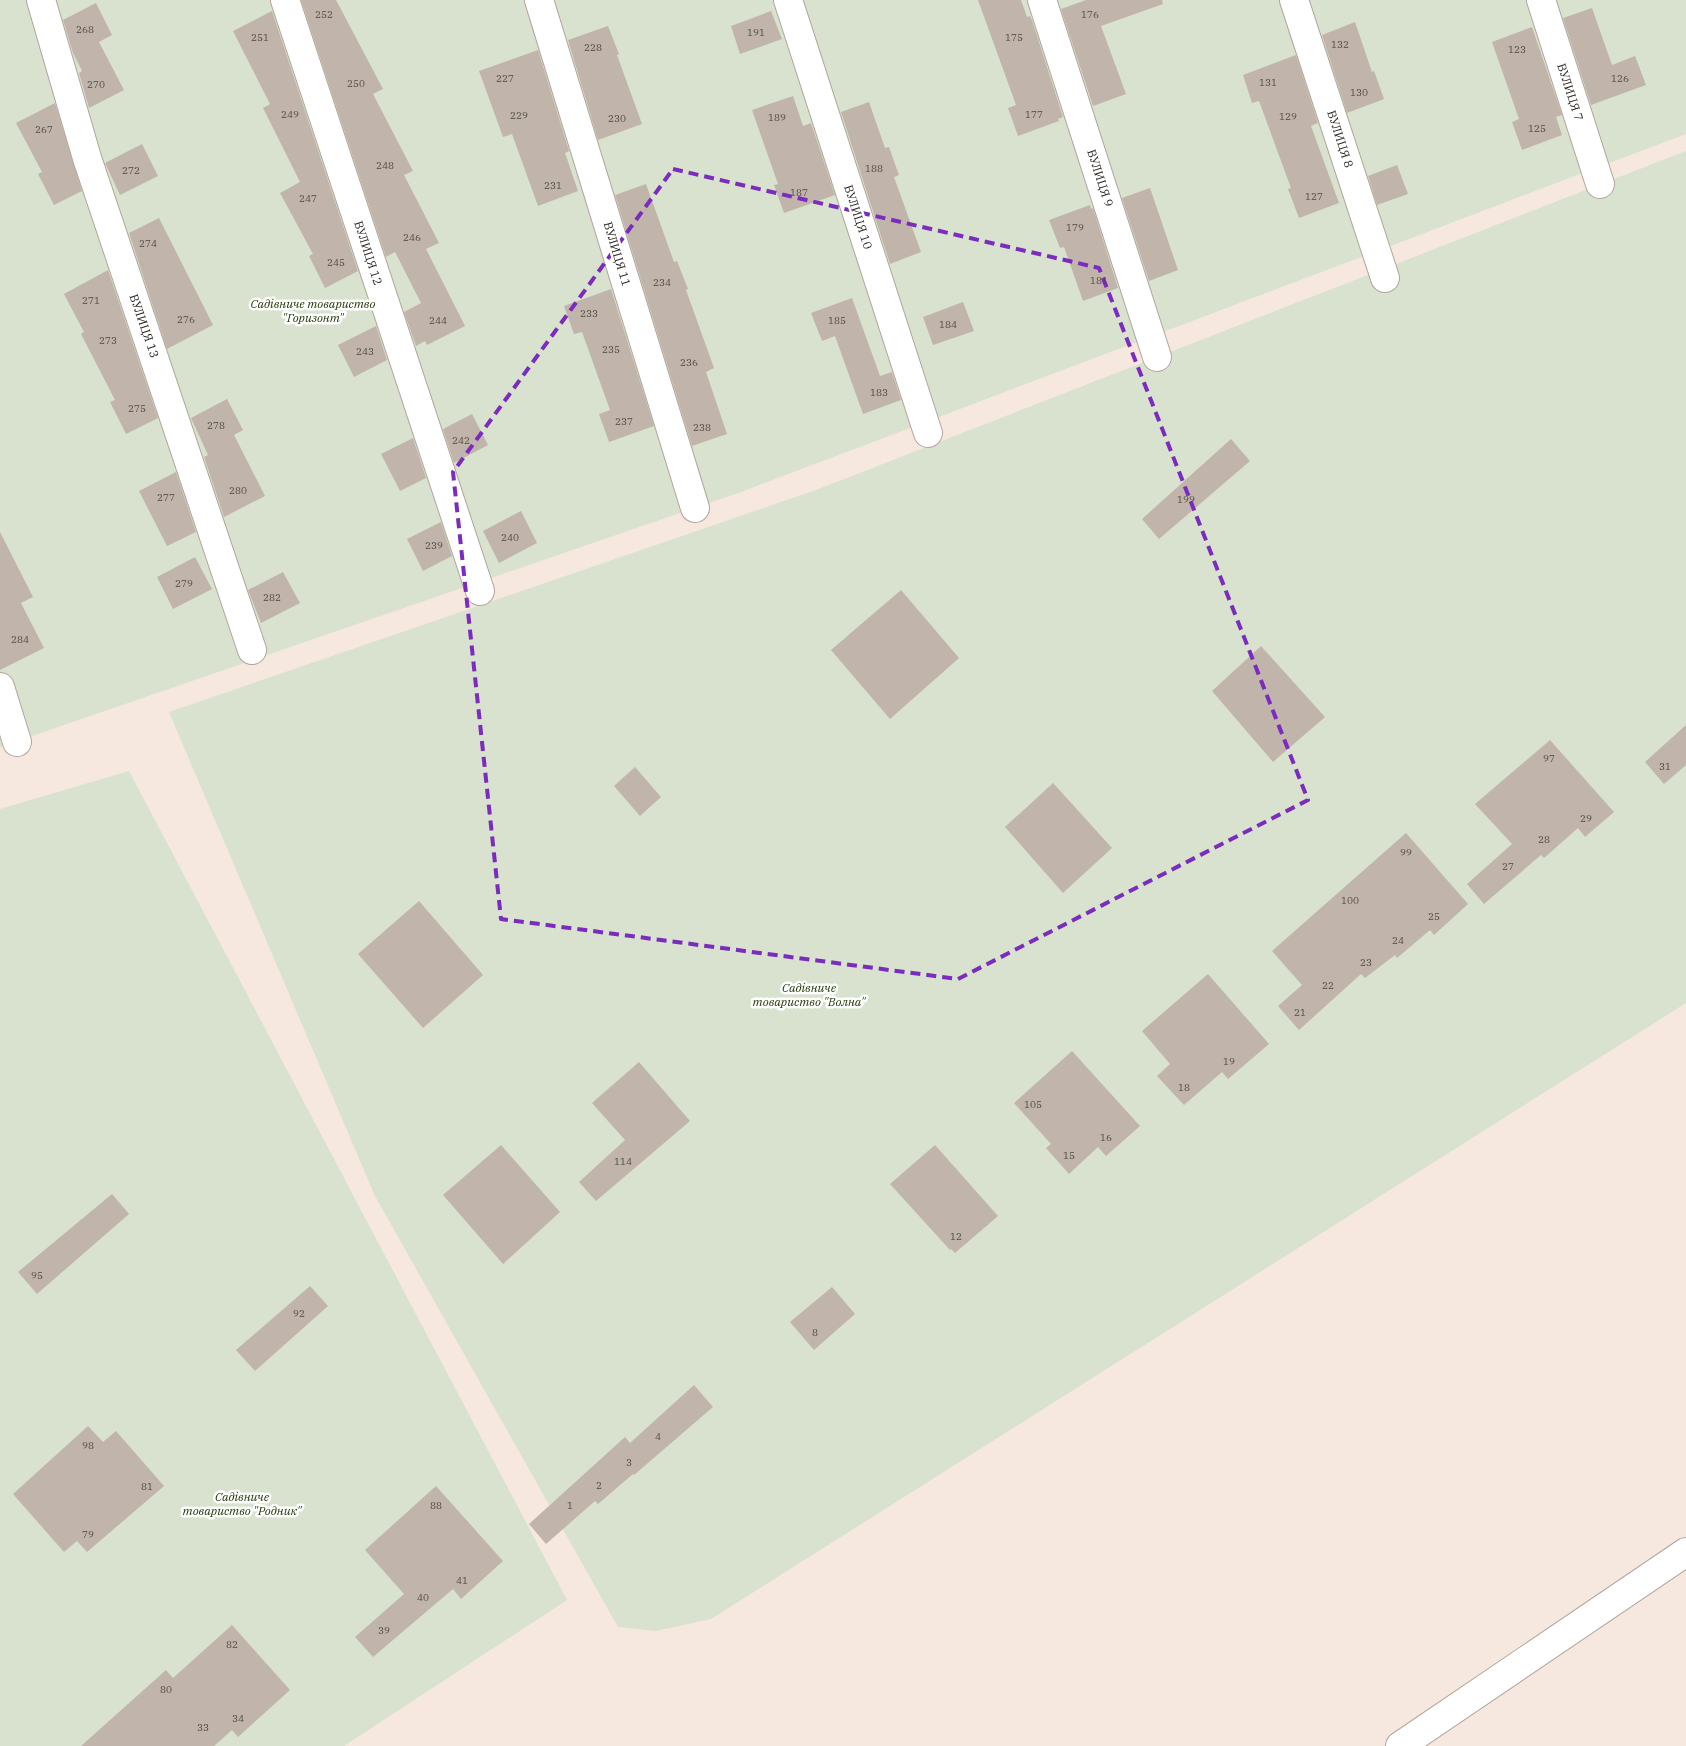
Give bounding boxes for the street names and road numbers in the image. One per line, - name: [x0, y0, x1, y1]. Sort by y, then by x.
- street label: ВУЛИЦЯ 7: [1554, 61, 1587, 122]
- street label: ВУЛИЦЯ 8: [1324, 108, 1357, 169]
- street label: ВУЛИЦЯ 9: [1084, 147, 1117, 208]
- street label: ВУЛИЦЯ 10: [841, 183, 876, 251]
- street label: ВУЛИЦЯ 12: [351, 219, 386, 287]
- street label: ВУЛИЦЯ 11: [601, 220, 634, 288]
- street label: ВУЛИЦЯ 13: [127, 292, 162, 360]

